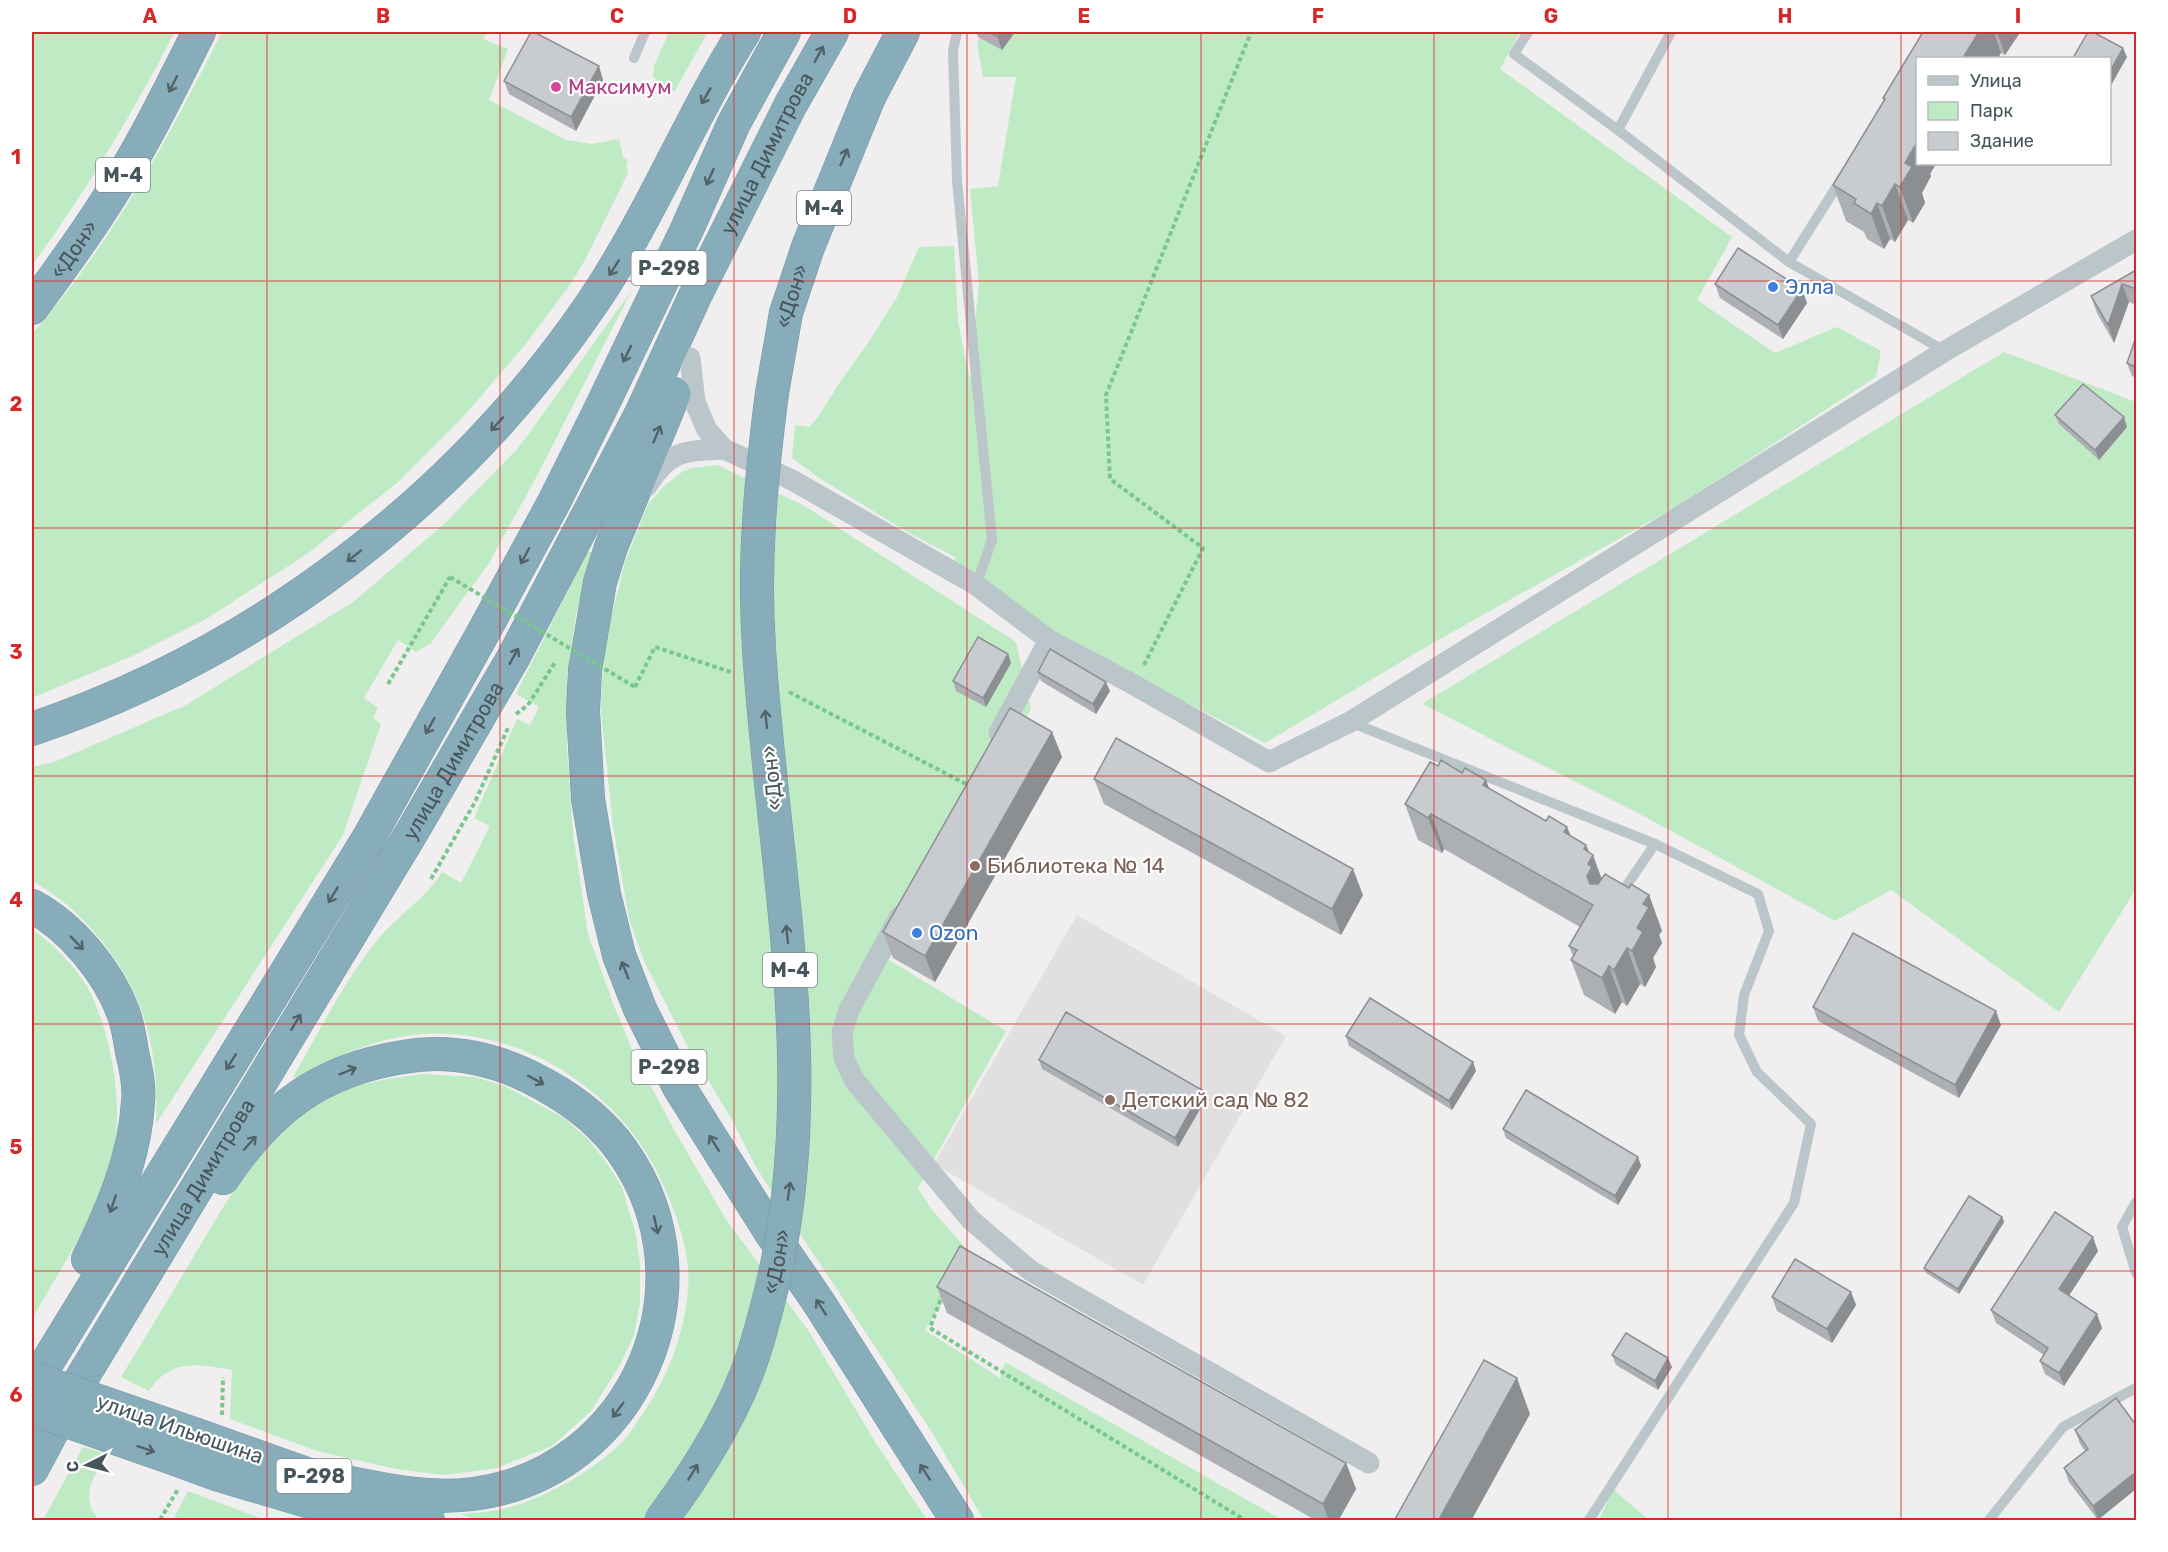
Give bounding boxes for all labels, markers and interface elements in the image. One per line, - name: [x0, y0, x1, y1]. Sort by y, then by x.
- text: A: [143, 4, 158, 28]
- text: B: [376, 4, 390, 28]
- text: C: [610, 4, 624, 28]
- text: D: [843, 4, 857, 28]
- text: E: [1078, 4, 1090, 28]
- text: F: [1312, 4, 1324, 28]
- text: G: [1544, 4, 1558, 28]
- text: H: [1778, 4, 1792, 28]
- text: I: [2015, 4, 2021, 28]
- one-way arrow: [813, 46, 825, 63]
- legend: [1916, 57, 2111, 165]
- street label: улица Димитрова: [715, 68, 819, 239]
- text: Улица: [1970, 70, 2022, 92]
- one-way arrow: [166, 74, 178, 92]
- place label: Максимум: [568, 74, 672, 99]
- marker: Максимум: [549, 80, 563, 94]
- one-way arrow: [700, 87, 712, 104]
- text: Парк: [1970, 100, 2014, 122]
- text: Здание: [1970, 130, 2034, 152]
- text: 1: [11, 145, 21, 169]
- one-way arrow: [839, 149, 850, 167]
- road number: М-4: [96, 158, 150, 192]
- one-way arrow: [704, 168, 715, 186]
- road number: М-4: [797, 191, 851, 225]
- street label: «Дон»: [45, 216, 103, 283]
- road number: Р-298: [632, 251, 706, 285]
- one-way arrow: [608, 259, 620, 276]
- street label: «Дон»: [771, 261, 813, 330]
- place label: Элла: [1785, 274, 1834, 299]
- marker: Элла: [1766, 280, 1780, 294]
- one-way arrow: [621, 345, 633, 363]
- text: 2: [10, 392, 23, 416]
- one-way arrow: [490, 416, 505, 431]
- one-way arrow: [652, 425, 663, 444]
- one-way arrow: [519, 547, 531, 564]
- one-way arrow: [347, 549, 363, 562]
- text: 3: [9, 640, 23, 664]
- one-way arrow: [508, 648, 520, 665]
- street label: улица Димитрова: [397, 677, 509, 845]
- one-way arrow: [760, 709, 771, 729]
- one-way arrow: [424, 717, 436, 734]
- street label: «Дон»: [756, 744, 787, 812]
- place label: Библиотека № 14: [987, 853, 1164, 878]
- marker: Библиотека № 14: [968, 859, 982, 873]
- one-way arrow: [327, 887, 340, 904]
- text: 4: [9, 888, 23, 912]
- place label: Ozon: [929, 920, 979, 945]
- one-way arrow: [781, 924, 792, 944]
- marker: Ozon: [910, 926, 924, 940]
- one-way arrow: [70, 935, 84, 950]
- road number: М-4: [763, 953, 817, 987]
- one-way arrow: [619, 962, 630, 980]
- one-way arrow: [290, 1014, 302, 1031]
- road number: Р-298: [632, 1050, 706, 1084]
- one-way arrow: [225, 1053, 237, 1070]
- one-way arrow: [338, 1065, 356, 1076]
- one-way arrow: [527, 1074, 544, 1086]
- place label: Детский сад № 82: [1122, 1087, 1309, 1112]
- marker: Детский сад № 82: [1103, 1093, 1117, 1107]
- street label: улица Димитрова: [146, 1094, 260, 1260]
- text: 5: [10, 1135, 23, 1159]
- one-way arrow: [243, 1135, 257, 1150]
- one-way arrow: [708, 1135, 721, 1152]
- one-way arrow: [784, 1182, 795, 1201]
- one-way arrow: [106, 1194, 117, 1213]
- one-way arrow: [650, 1216, 662, 1235]
- street label: «Дон»: [758, 1228, 795, 1297]
- one-way arrow: [815, 1299, 827, 1315]
- text: 6: [9, 1383, 23, 1407]
- street label: улица Ильюшина: [94, 1388, 267, 1469]
- one-way arrow: [612, 1401, 624, 1417]
- north arrow: [57, 1435, 117, 1495]
- one-way arrow: [136, 1444, 155, 1455]
- road number: Р-298: [276, 1459, 352, 1493]
- text: С: [63, 1460, 83, 1473]
- one-way arrow: [688, 1464, 700, 1481]
- one-way arrow: [919, 1464, 931, 1480]

